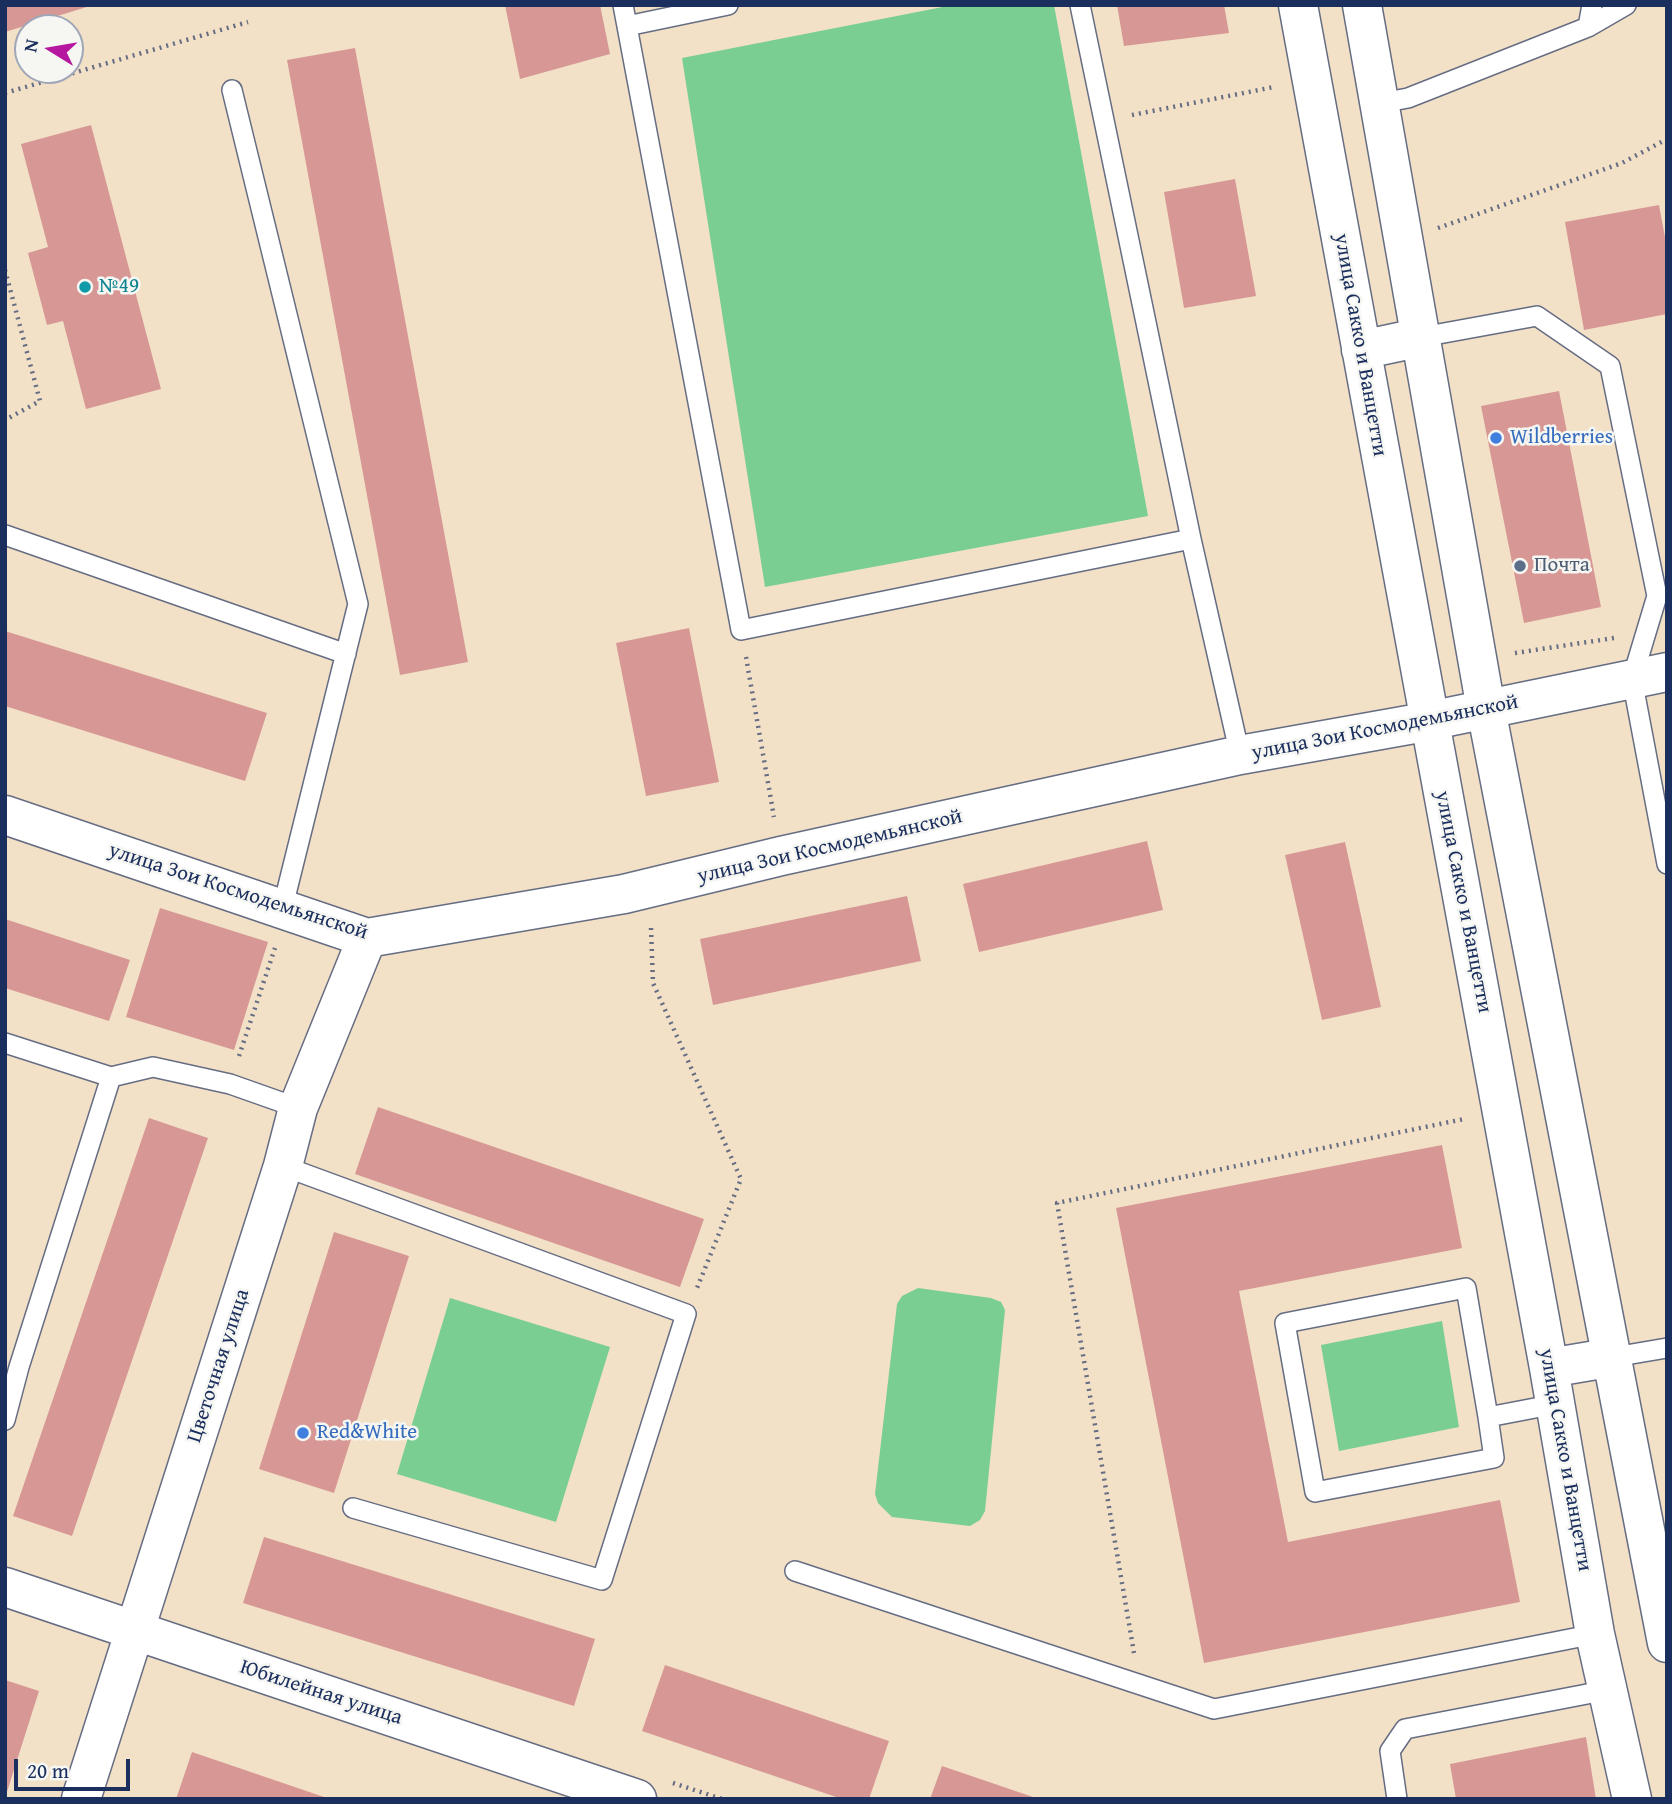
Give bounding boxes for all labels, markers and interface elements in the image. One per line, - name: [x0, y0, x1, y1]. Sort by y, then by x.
- north arrow: [14, 14, 84, 84]
- text: N: [15, 36, 45, 54]
- street label: улица Сакко и Ванцетти: [1328, 232, 1392, 458]
- place label: №49: [99, 274, 139, 300]
- marker: №49: [77, 279, 93, 295]
- place label: Wildberries: [1510, 425, 1613, 451]
- marker: Wildberries: [1488, 430, 1504, 446]
- place label: Почта: [1534, 553, 1590, 579]
- marker: Почта: [1512, 558, 1528, 574]
- street label: улица Зои Космодемьянской: [1250, 690, 1520, 766]
- street label: улица Сакко и Ванцетти: [1429, 789, 1497, 1015]
- street label: улица Зои Космодемьянской: [695, 804, 965, 890]
- street label: улица Зои Космодемьянской: [105, 838, 371, 946]
- street label: Цветочная улица: [182, 1286, 256, 1446]
- street label: улица Сакко и Ванцетти: [1533, 1347, 1597, 1573]
- place label: Red&White: [317, 1420, 417, 1446]
- marker: Red&White: [295, 1425, 311, 1441]
- street label: Юбилейная улица: [237, 1655, 405, 1731]
- scale bar: [18, 1744, 133, 1788]
- text: 20 m: [27, 1755, 69, 1786]

